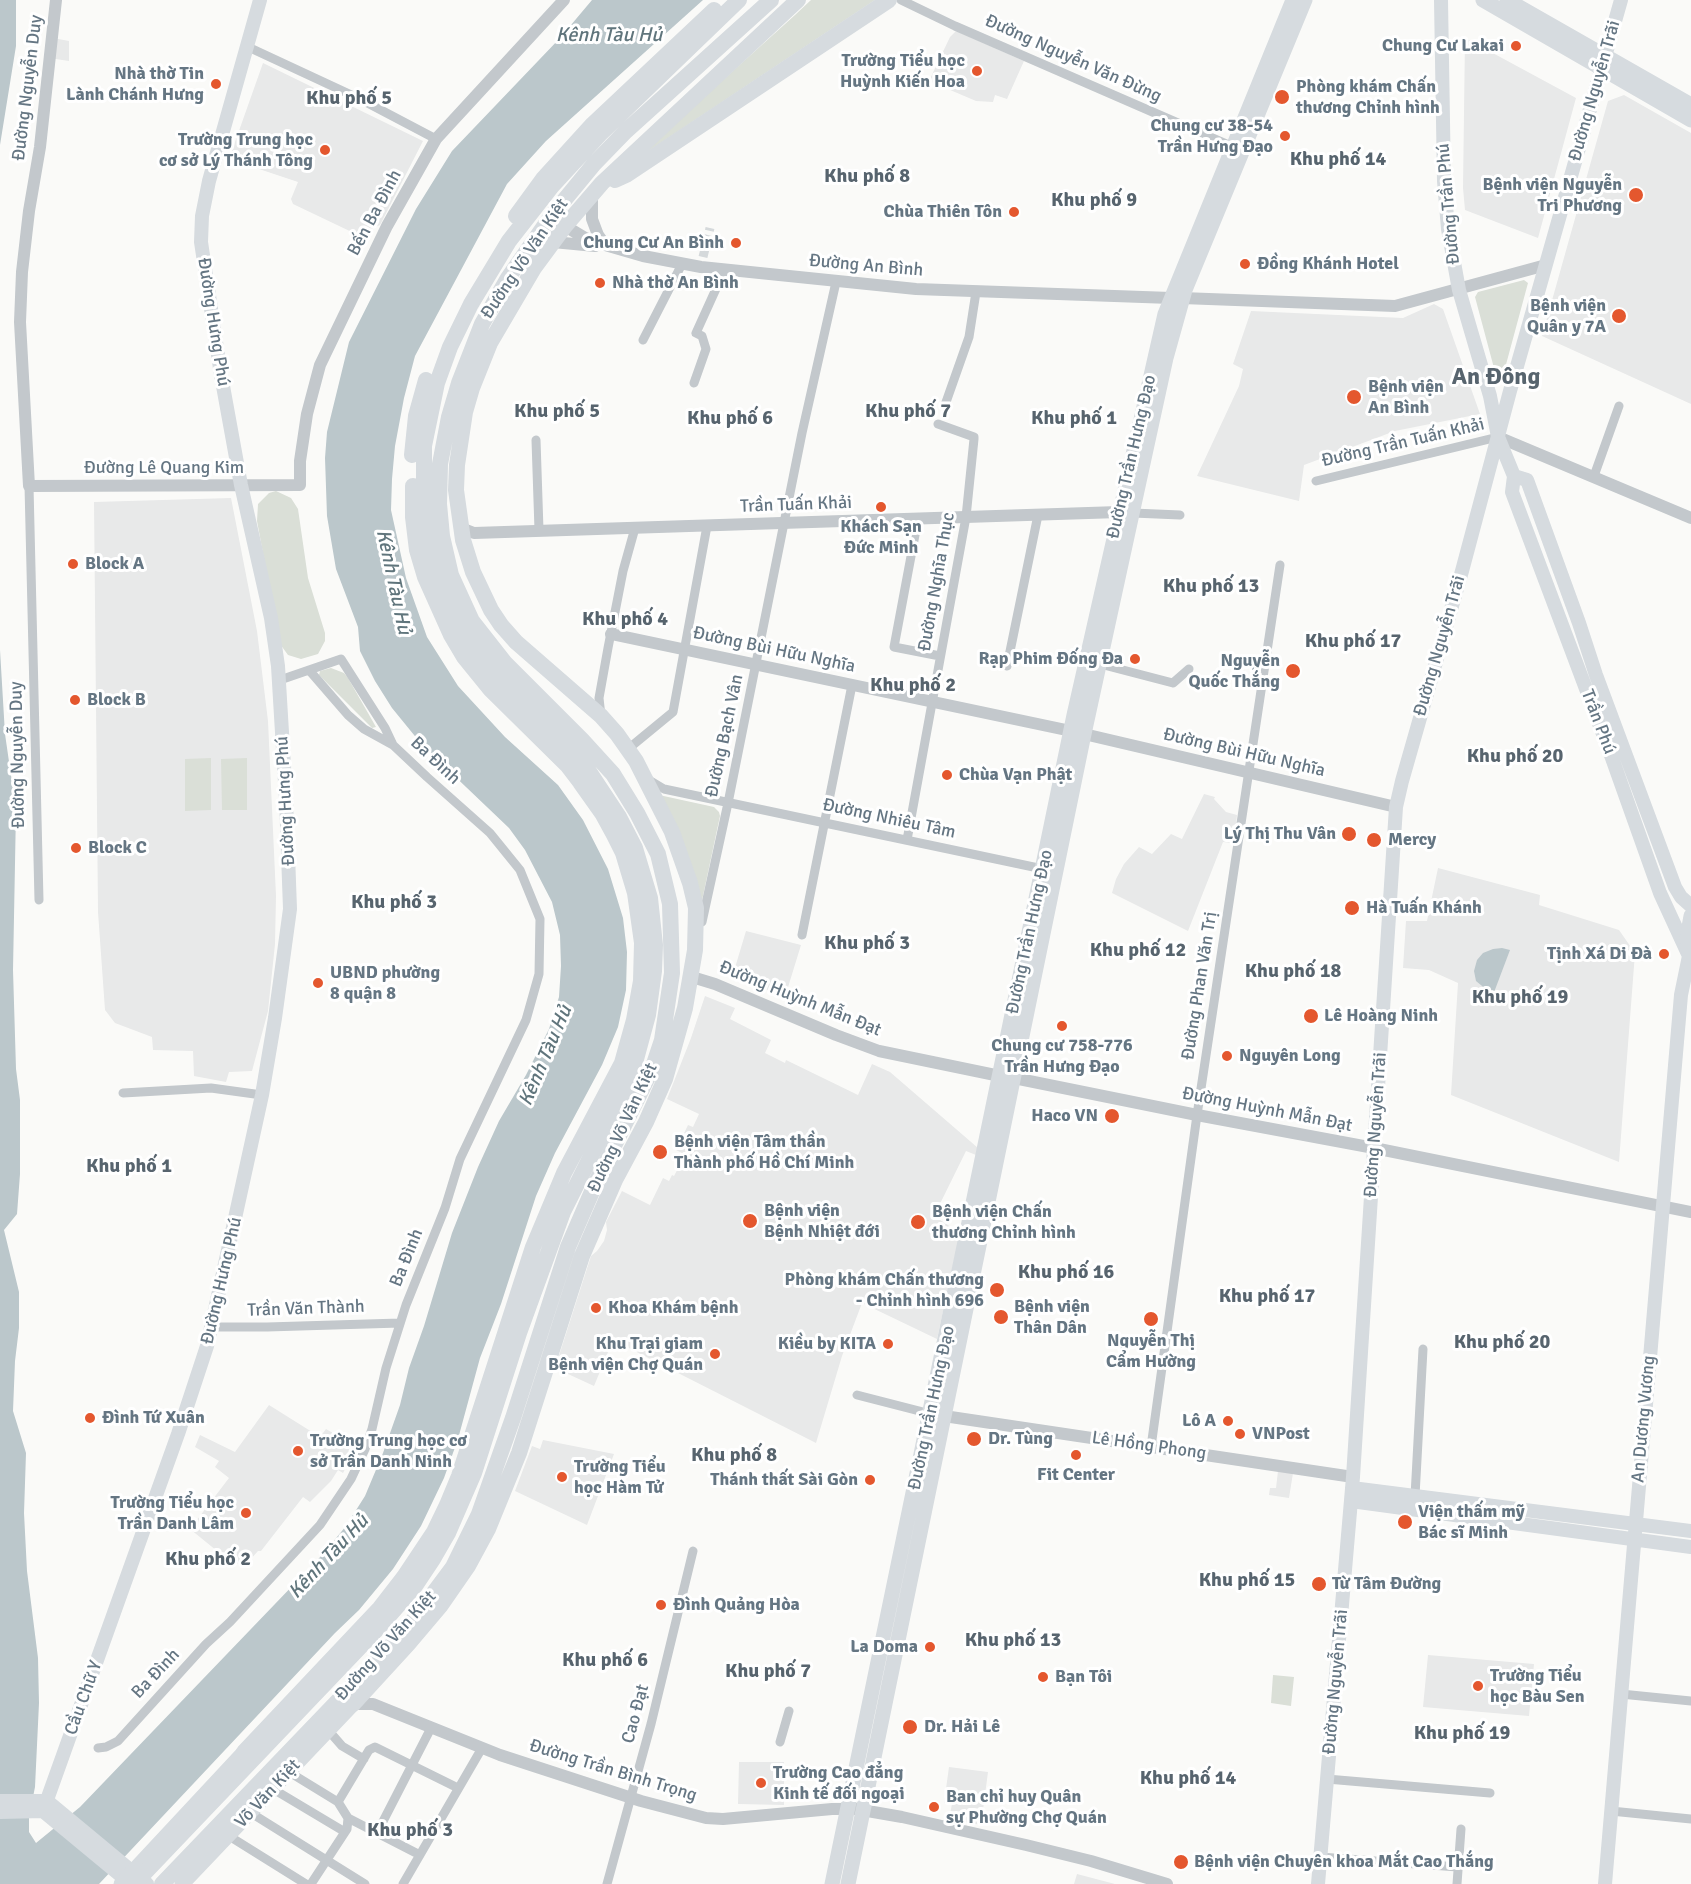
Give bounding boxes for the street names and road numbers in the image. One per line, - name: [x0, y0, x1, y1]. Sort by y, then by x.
- street label: Đường Nguyễn Văn Đừng: [981, 10, 1165, 108]
- street label: Đường Nguyễn Duy: [8, 14, 48, 162]
- street label: Đường Nguyễn Trãi: [1565, 18, 1625, 164]
- street label: Đường Trần Phú: [1433, 142, 1465, 266]
- street label: Bến Ba Đình: [343, 166, 407, 260]
- street label: Đường Võ Văn Kiệt: [477, 195, 573, 323]
- street label: Đường An Bình: [808, 250, 924, 282]
- street label: Đường Hưng Phú: [192, 256, 234, 388]
- street label: Đường Trần Hưng Đạo: [1103, 373, 1161, 541]
- street label: Đường Trần Tuấn Khải: [1319, 414, 1487, 472]
- street label: Đường Lê Quang Kim: [84, 457, 244, 479]
- street label: Trần Tuấn Khải: [740, 492, 852, 518]
- street label: Đường Nghĩa Thục: [914, 511, 960, 653]
- street label: Đường Nguyễn Trãi: [1410, 573, 1470, 719]
- street label: Đường Bùi Hữu Nghĩa: [691, 622, 857, 678]
- street label: Đường Bạch Vân: [701, 672, 749, 800]
- street label: Đường Nguyễn Duy: [6, 681, 30, 829]
- street label: Trần Phú: [1576, 687, 1620, 757]
- street label: Đường Bùi Hữu Nghĩa: [1161, 724, 1327, 782]
- street label: Ba Đình: [406, 732, 464, 790]
- street label: Đường Hưng Phú: [272, 736, 300, 866]
- street label: Đường Nhiêu Tâm: [820, 794, 958, 844]
- street label: Đường Trần Hưng Đạo: [1002, 848, 1058, 1016]
- street label: Đường Phan Văn Trị: [1178, 910, 1222, 1062]
- street label: Đường Huỳnh Mẫn Đạt: [716, 957, 884, 1041]
- street label: Đường Nguyễn Trãi: [1360, 1052, 1392, 1198]
- street label: Đường Võ Văn Kiệt: [583, 1060, 663, 1196]
- street label: Đường Huỳnh Mẫn Đạt: [1180, 1083, 1354, 1137]
- street label: Đường Hưng Phú: [197, 1215, 247, 1347]
- street label: Ba Đình: [386, 1226, 428, 1290]
- street label: Trần Văn Thành: [247, 1296, 365, 1322]
- street label: Đường Trần Hưng Đạo: [904, 1324, 960, 1492]
- street label: An Dương Vương: [1628, 1355, 1660, 1483]
- street label: Lê Hồng Phong: [1090, 1427, 1208, 1465]
- street label: Đường Võ Văn Kiệt: [331, 1586, 441, 1706]
- street label: Đường Nguyễn Trãi: [1319, 1609, 1353, 1755]
- street label: Ba Đình: [127, 1645, 185, 1703]
- street label: Cầu Chữ Y: [61, 1658, 107, 1738]
- street label: Cao Đạt: [618, 1682, 654, 1746]
- street label: Đường Trần Bình Trọng: [527, 1735, 699, 1807]
- street label: Võ Văn Kiệt: [231, 1755, 305, 1833]

